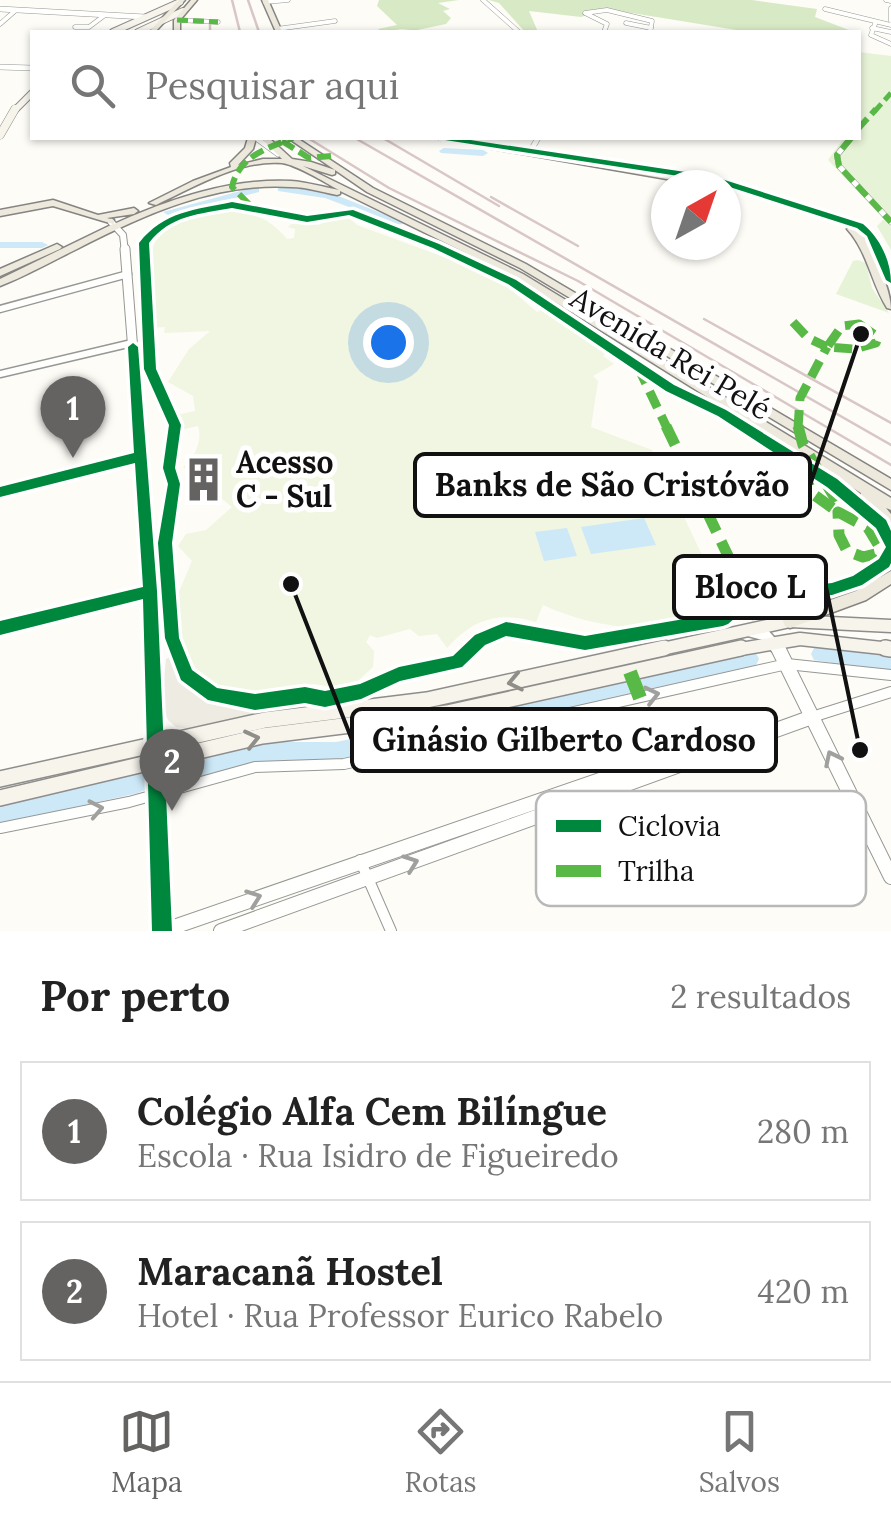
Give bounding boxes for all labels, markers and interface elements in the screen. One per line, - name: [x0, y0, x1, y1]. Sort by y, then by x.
- search box: [30, 30, 861, 140]
- icon: search: [65, 58, 120, 113]
- text: Pesquisar aqui: [145, 61, 399, 109]
- north arrow: [651, 170, 741, 260]
- street label: Avenida Rei Pelé: [563, 278, 778, 428]
- your location: [363, 317, 414, 368]
- pin: 1: [40, 376, 106, 458]
- place label: Acesso C - Sul: [236, 443, 333, 515]
- callout: Banks de São Cristóvão: [415, 454, 810, 516]
- building icon: Acesso C - Sul: [179, 455, 227, 503]
- text: Banks de São Cristóvão: [435, 464, 789, 505]
- callout: Bloco L: [674, 556, 826, 618]
- text: Bloco L: [694, 566, 806, 607]
- one-way arrow: [507, 670, 524, 691]
- one-way arrow: [643, 686, 660, 707]
- callout: Ginásio Gilberto Cardoso: [352, 709, 776, 771]
- text: Ginásio Gilberto Cardoso: [372, 719, 756, 760]
- pin: 2: [140, 728, 204, 811]
- one-way arrow: [243, 730, 260, 751]
- one-way arrow: [824, 750, 844, 768]
- legend: [536, 791, 866, 906]
- one-way arrow: [87, 799, 104, 820]
- text: Ciclovia: [618, 808, 721, 844]
- text: Trilha: [618, 853, 694, 889]
- one-way arrow: [402, 854, 419, 875]
- one-way arrow: [245, 889, 262, 910]
- text: Por perto: [40, 969, 230, 1023]
- text: 2 resultados: [670, 976, 851, 1017]
- text: Colégio Alfa Cem Bilíngue: [137, 1087, 607, 1135]
- text: 1: [68, 1111, 81, 1152]
- text: 280 m: [757, 1111, 849, 1152]
- text: Escola · Rua Isidro de Figueiredo: [137, 1135, 619, 1176]
- text: Maracanã Hostel: [137, 1247, 443, 1295]
- text: 2: [66, 1271, 83, 1312]
- text: 420 m: [758, 1271, 849, 1312]
- text: Hotel · Rua Professor Eurico Rabelo: [137, 1295, 663, 1336]
- tab: Mapa: [111, 1404, 182, 1500]
- tab: Rotas: [405, 1404, 477, 1500]
- tab: Salvos: [699, 1404, 780, 1500]

